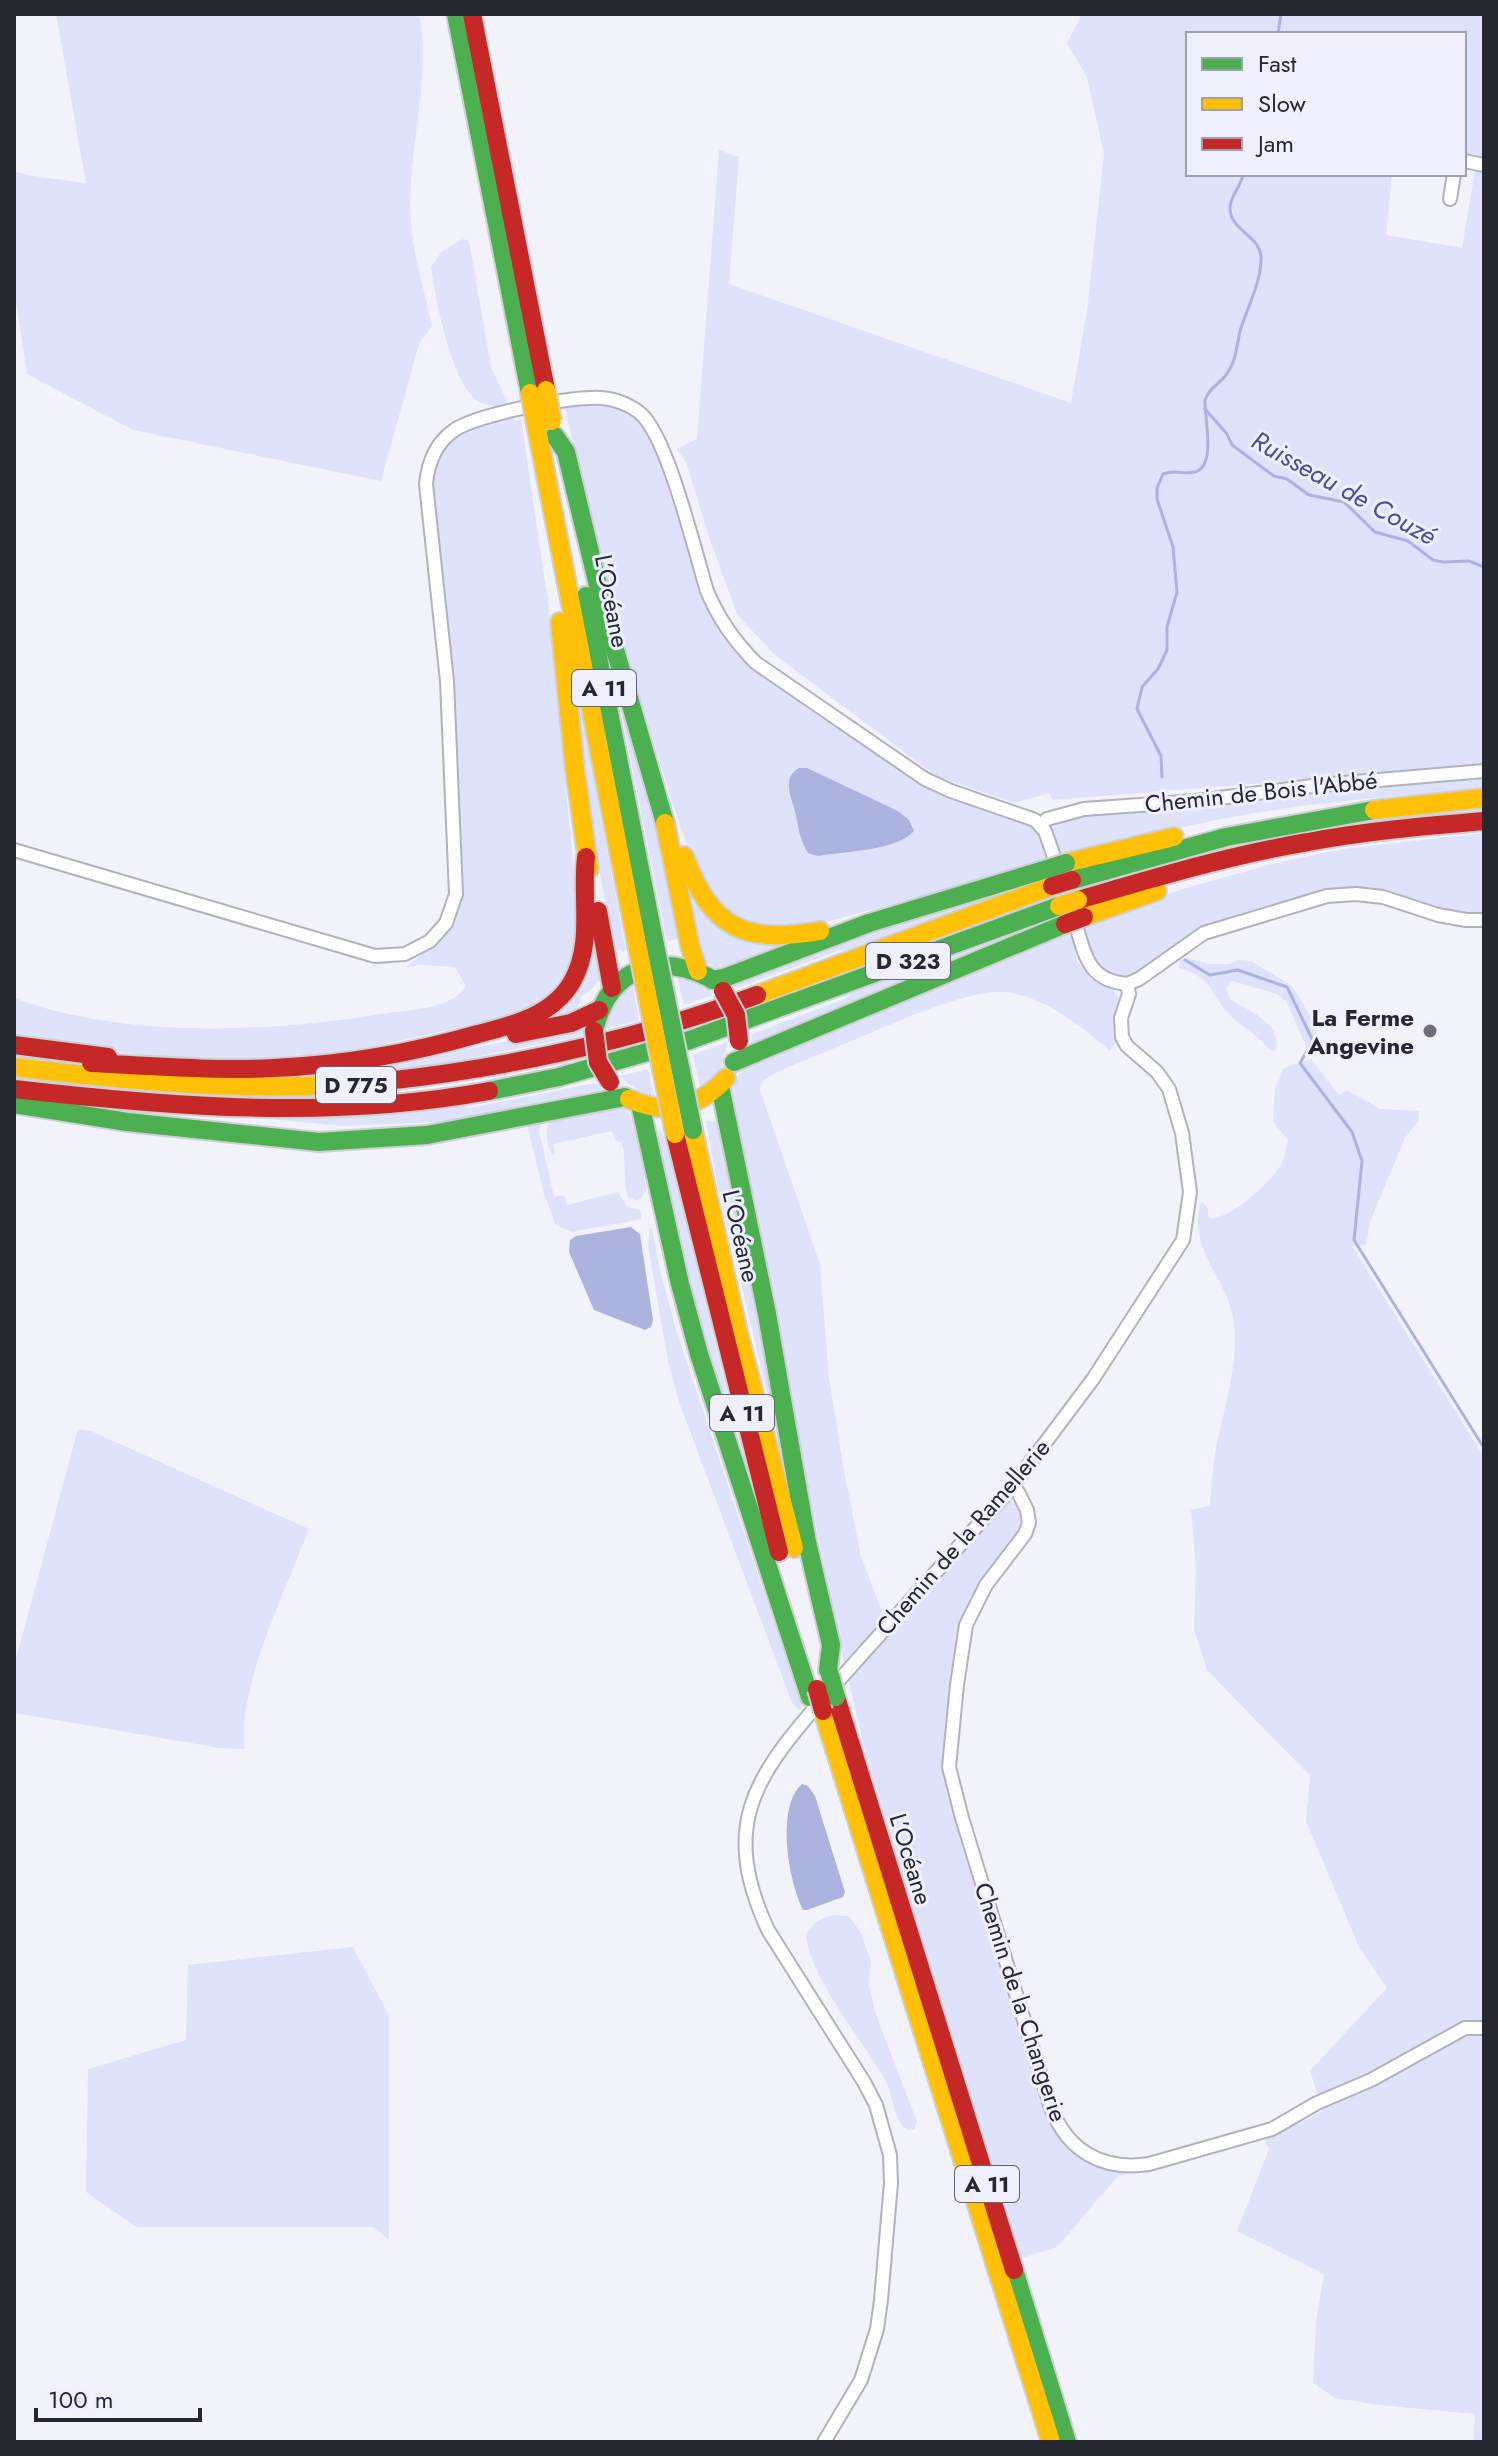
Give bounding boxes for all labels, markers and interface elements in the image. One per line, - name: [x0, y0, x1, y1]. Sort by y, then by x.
- legend: [1186, 32, 1466, 176]
- text: Fast: [1258, 46, 1296, 81]
- text: Slow: [1258, 86, 1306, 121]
- text: Jam: [1255, 126, 1294, 161]
- water label: Ruisseau de Couzé: [1245, 421, 1444, 555]
- street label: L’Océane: [586, 552, 638, 650]
- road number: A 11: [572, 670, 636, 706]
- street label: Chemin de Bois l'Abbé: [1143, 762, 1379, 822]
- road number: D 323: [866, 943, 950, 979]
- place label: La Ferme Angevine: [1307, 1000, 1414, 1063]
- marker: La Ferme Angevine: [1421, 1022, 1439, 1040]
- road number: D 775: [316, 1067, 396, 1103]
- street label: L’Océane: [713, 1186, 769, 1286]
- road number: A 11: [710, 1395, 774, 1431]
- street label: Chemin de la Ramellerie: [868, 1431, 1058, 1643]
- street label: L’Océane: [881, 1809, 941, 1909]
- street label: Chemin de la Changerie: [966, 1878, 1076, 2126]
- road number: A 11: [955, 2166, 1019, 2202]
- scale bar: [36, 2372, 200, 2422]
- text: 100 m: [48, 2382, 114, 2417]

